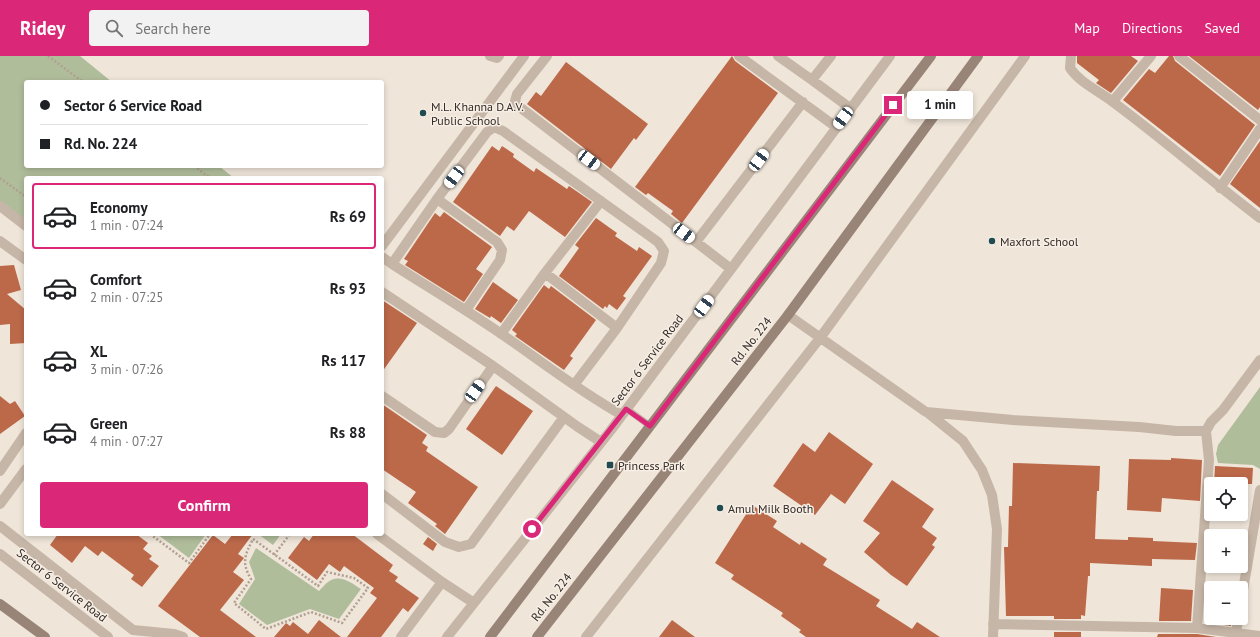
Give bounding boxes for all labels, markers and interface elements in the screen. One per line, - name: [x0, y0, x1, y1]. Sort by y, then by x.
- search box: [89, 10, 369, 46]
- text: Ridey: [20, 16, 65, 40]
- icon: search: [103, 17, 125, 39]
- text: Search here: [135, 19, 211, 38]
- text: Map: [1074, 19, 1100, 37]
- text: Directions: [1122, 19, 1182, 37]
- text: Saved: [1204, 19, 1240, 37]
- callout: 1 min: [907, 91, 973, 119]
- text: Sector 6 Service Road: [64, 96, 202, 115]
- route end: [884, 96, 902, 114]
- text: 1 min: [924, 96, 956, 113]
- place label: M.L. Khanna D.A.V. Public School: [431, 99, 524, 128]
- car: [831, 105, 855, 131]
- marker: M.L. Khanna D.A.V. Public School: [418, 108, 428, 118]
- text: Rd. No. 224: [64, 134, 137, 153]
- car: [747, 147, 771, 173]
- car: [576, 148, 602, 172]
- car: [442, 164, 466, 190]
- icon: car: [42, 198, 78, 234]
- text: Economy: [90, 198, 148, 217]
- text: Rs 69: [330, 207, 366, 226]
- text: 1 min · 07:24: [90, 217, 163, 234]
- car: [671, 221, 697, 245]
- place label: Maxfort School: [1000, 234, 1079, 249]
- marker: Maxfort School: [987, 236, 997, 246]
- icon: car: [42, 270, 78, 306]
- text: Comfort: [90, 270, 142, 289]
- text: Rs 93: [330, 279, 366, 298]
- text: 2 min · 07:25: [90, 289, 163, 306]
- car: [692, 293, 716, 319]
- street label: Sector 6 Service Road: [608, 311, 686, 409]
- street label: Rd. No. 224: [727, 313, 775, 368]
- icon: car: [42, 342, 78, 378]
- text: XL: [90, 342, 107, 361]
- text: Rs 117: [321, 351, 366, 370]
- text: 3 min · 07:26: [90, 361, 163, 378]
- car: [463, 378, 487, 404]
- icon: car: [42, 414, 78, 450]
- text: Green: [90, 414, 128, 433]
- text: Rs 88: [330, 423, 366, 442]
- text: 4 min · 07:27: [90, 433, 163, 450]
- place label: Princess Park: [618, 458, 685, 473]
- marker: Princess Park: [605, 460, 615, 470]
- map controls: [1204, 477, 1248, 625]
- button: locate: [1204, 477, 1248, 521]
- button: Confirm: [40, 482, 368, 528]
- place label: Amul Milk Booth: [728, 501, 813, 516]
- marker: Amul Milk Booth: [715, 503, 725, 513]
- route start: [523, 520, 541, 538]
- button: +: [1204, 529, 1248, 573]
- street label: Sector 6 Service Road: [14, 545, 110, 625]
- street label: Rd. No. 224: [527, 569, 575, 624]
- button: −: [1204, 581, 1248, 625]

